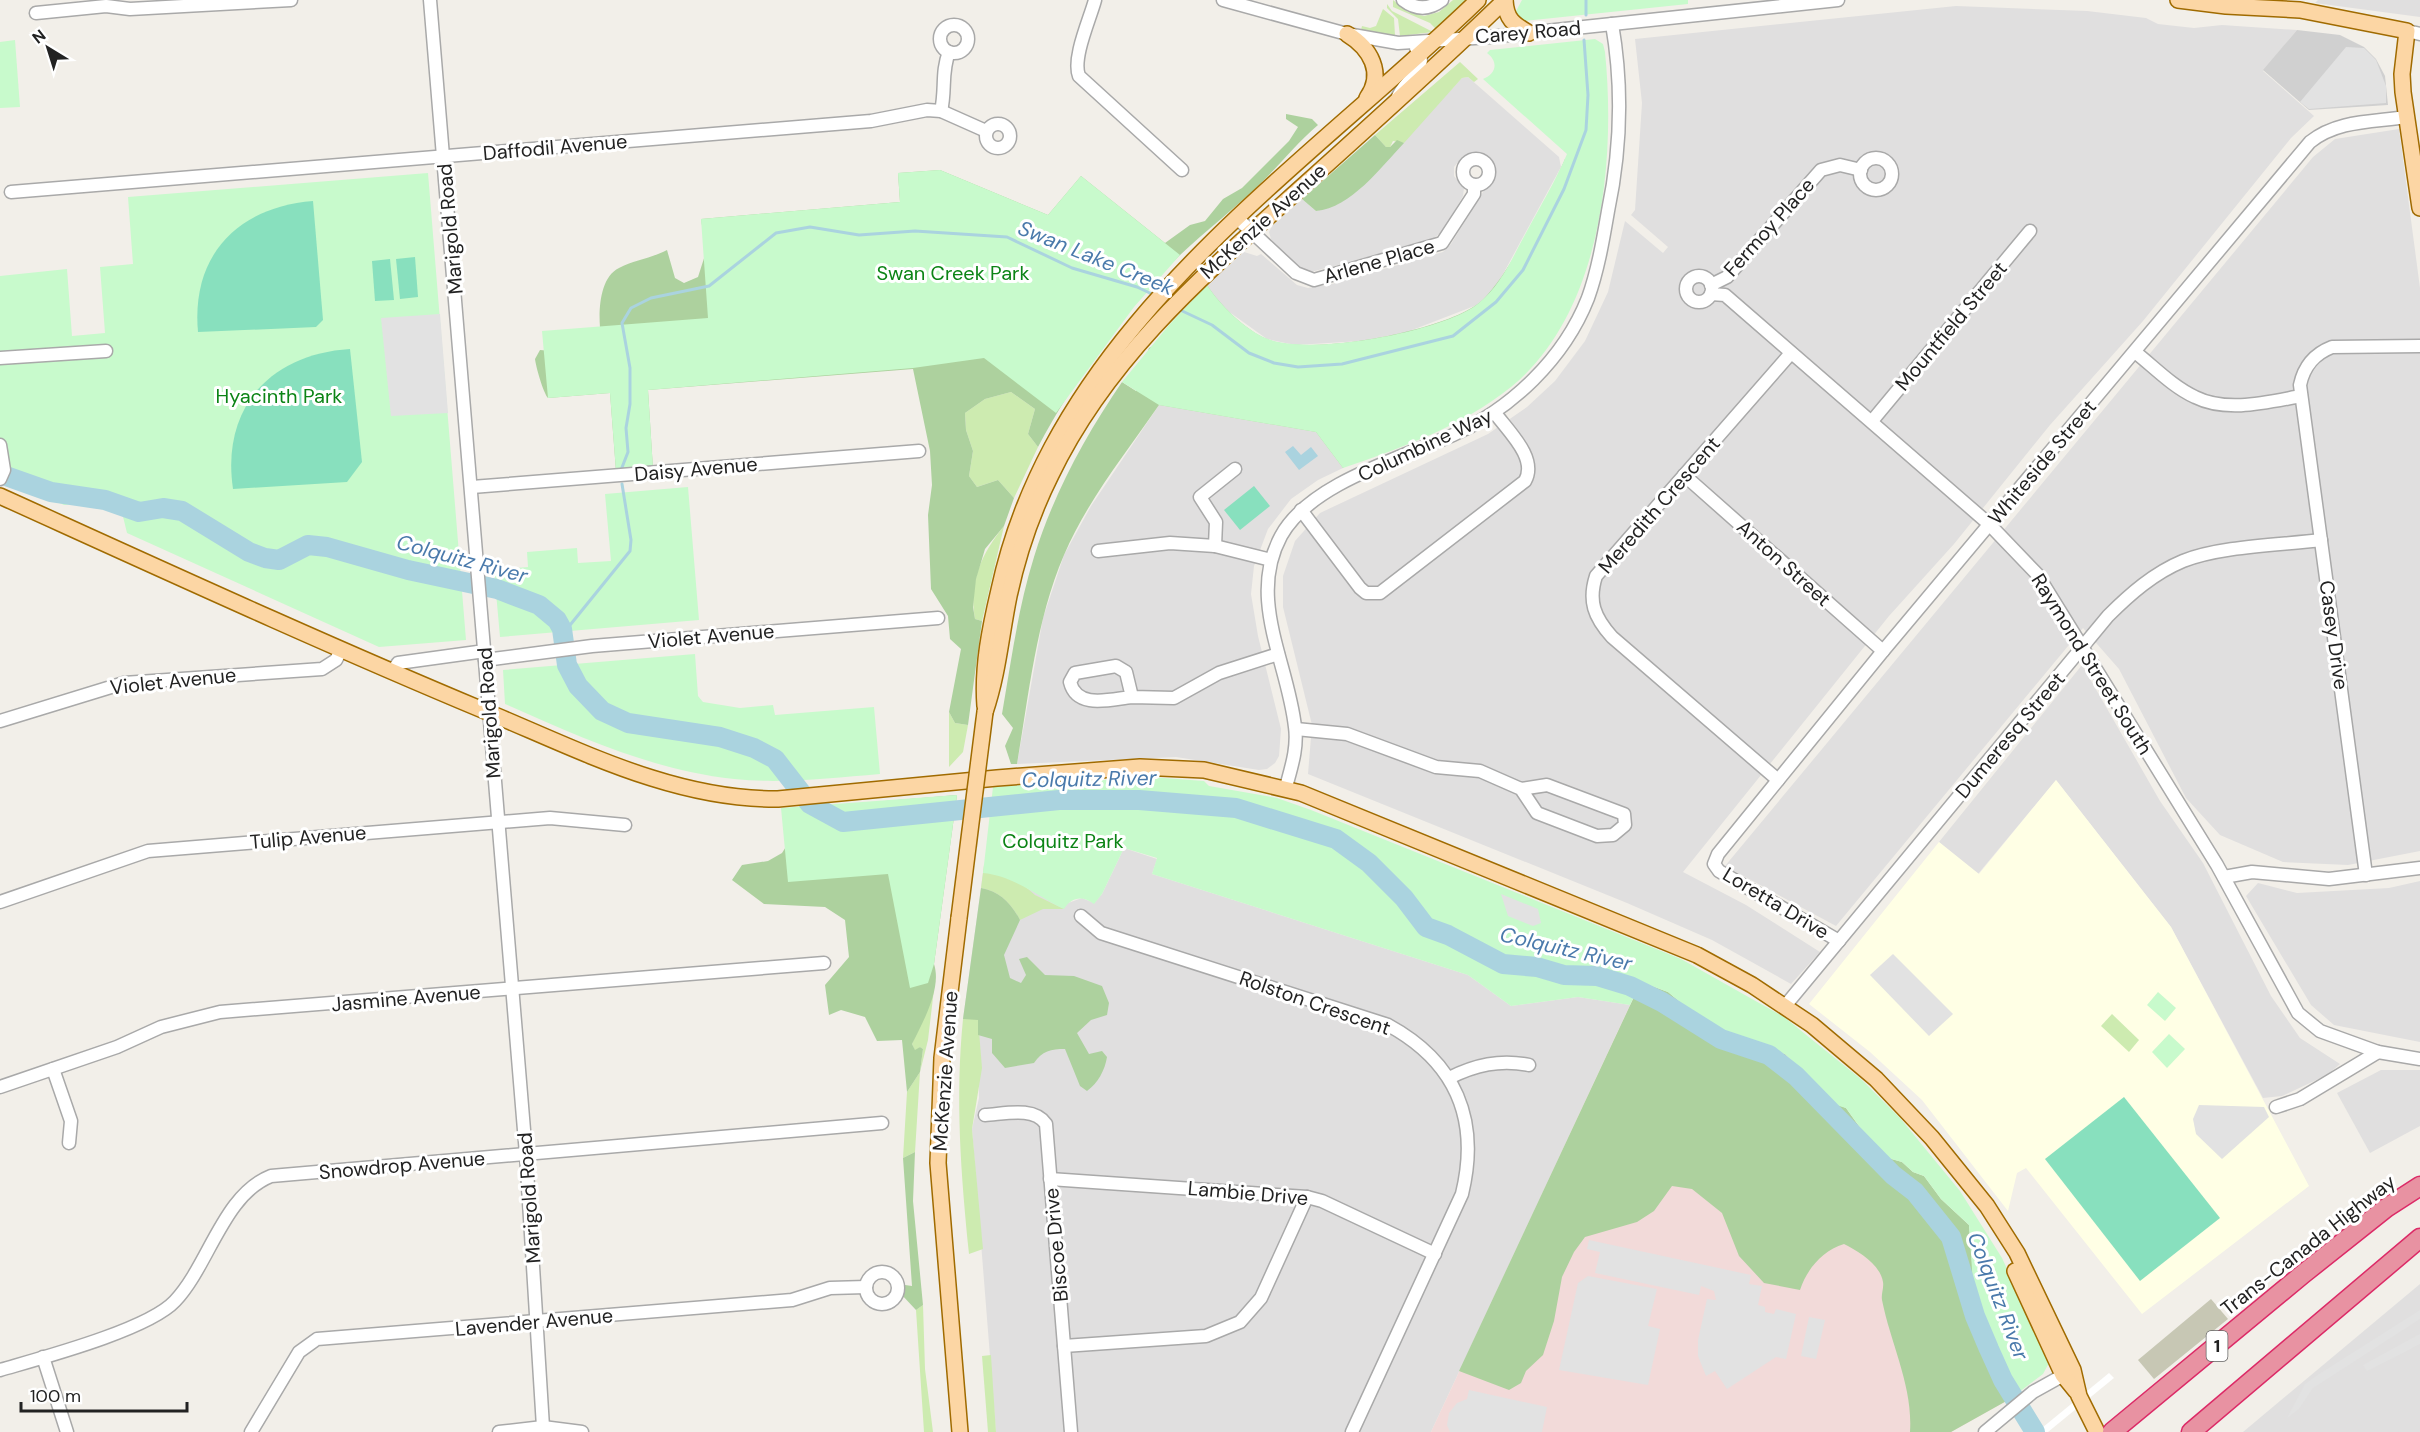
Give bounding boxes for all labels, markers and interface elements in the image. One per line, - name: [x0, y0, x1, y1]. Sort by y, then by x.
- street label: Carey Road: [1474, 14, 1582, 50]
- north arrow: [18, 18, 78, 78]
- text: N: [28, 25, 50, 48]
- street label: Daffodil Avenue: [482, 128, 628, 166]
- street label: McKenzie Avenue: [1195, 158, 1331, 284]
- street label: Marigold Road: [431, 162, 469, 296]
- street label: Fermoy Place: [1718, 172, 1820, 282]
- water label: Swan Lake Creek: [1014, 214, 1178, 302]
- street label: Arlene Place: [1320, 233, 1438, 289]
- street label: Mountfield Street: [1889, 256, 2013, 396]
- park label: Swan Creek Park: [876, 260, 1030, 286]
- park label: Hyacinth Park: [216, 383, 342, 409]
- street label: Whiteside Street: [1982, 394, 2102, 530]
- street label: Columbine Way: [1354, 402, 1496, 488]
- street label: Meredith Crescent: [1592, 431, 1726, 579]
- street label: Daisy Avenue: [633, 451, 759, 487]
- street label: Anton Street: [1732, 514, 1837, 612]
- water label: Colquitz River: [393, 528, 532, 590]
- street label: Raymond Street South: [2026, 569, 2158, 759]
- street label: Casey Drive: [2313, 579, 2355, 691]
- street label: Violet Avenue: [647, 618, 775, 654]
- street label: Marigold Road: [471, 647, 507, 779]
- street label: Violet Avenue: [109, 661, 237, 701]
- street label: Dumeresq Street: [1949, 666, 2071, 804]
- water label: Colquitz River: [1021, 764, 1158, 794]
- street label: Tulip Avenue: [249, 819, 367, 855]
- park label: Colquitz Park: [1002, 828, 1124, 854]
- street label: Loretta Drive: [1718, 861, 1834, 945]
- water label: Colquitz River: [1497, 920, 1636, 978]
- street label: Rolston Crescent: [1236, 965, 1394, 1041]
- street label: Jasmine Avenue: [330, 979, 482, 1017]
- street label: McKenzie Avenue: [926, 990, 964, 1152]
- street label: Marigold Road: [511, 1132, 547, 1264]
- street label: Snowdrop Avenue: [318, 1145, 486, 1185]
- street label: Trans-Canada Highway: [2215, 1169, 2401, 1321]
- street label: Lambie Drive: [1187, 1175, 1309, 1211]
- street label: Biscoe Drive: [1038, 1187, 1074, 1303]
- water label: Colquitz River: [1961, 1228, 2036, 1365]
- street label: Lavender Avenue: [454, 1302, 614, 1342]
- road number: 1: [2206, 1331, 2228, 1361]
- scale bar: [21, 1375, 188, 1413]
- text: 100 m: [30, 1384, 81, 1408]

